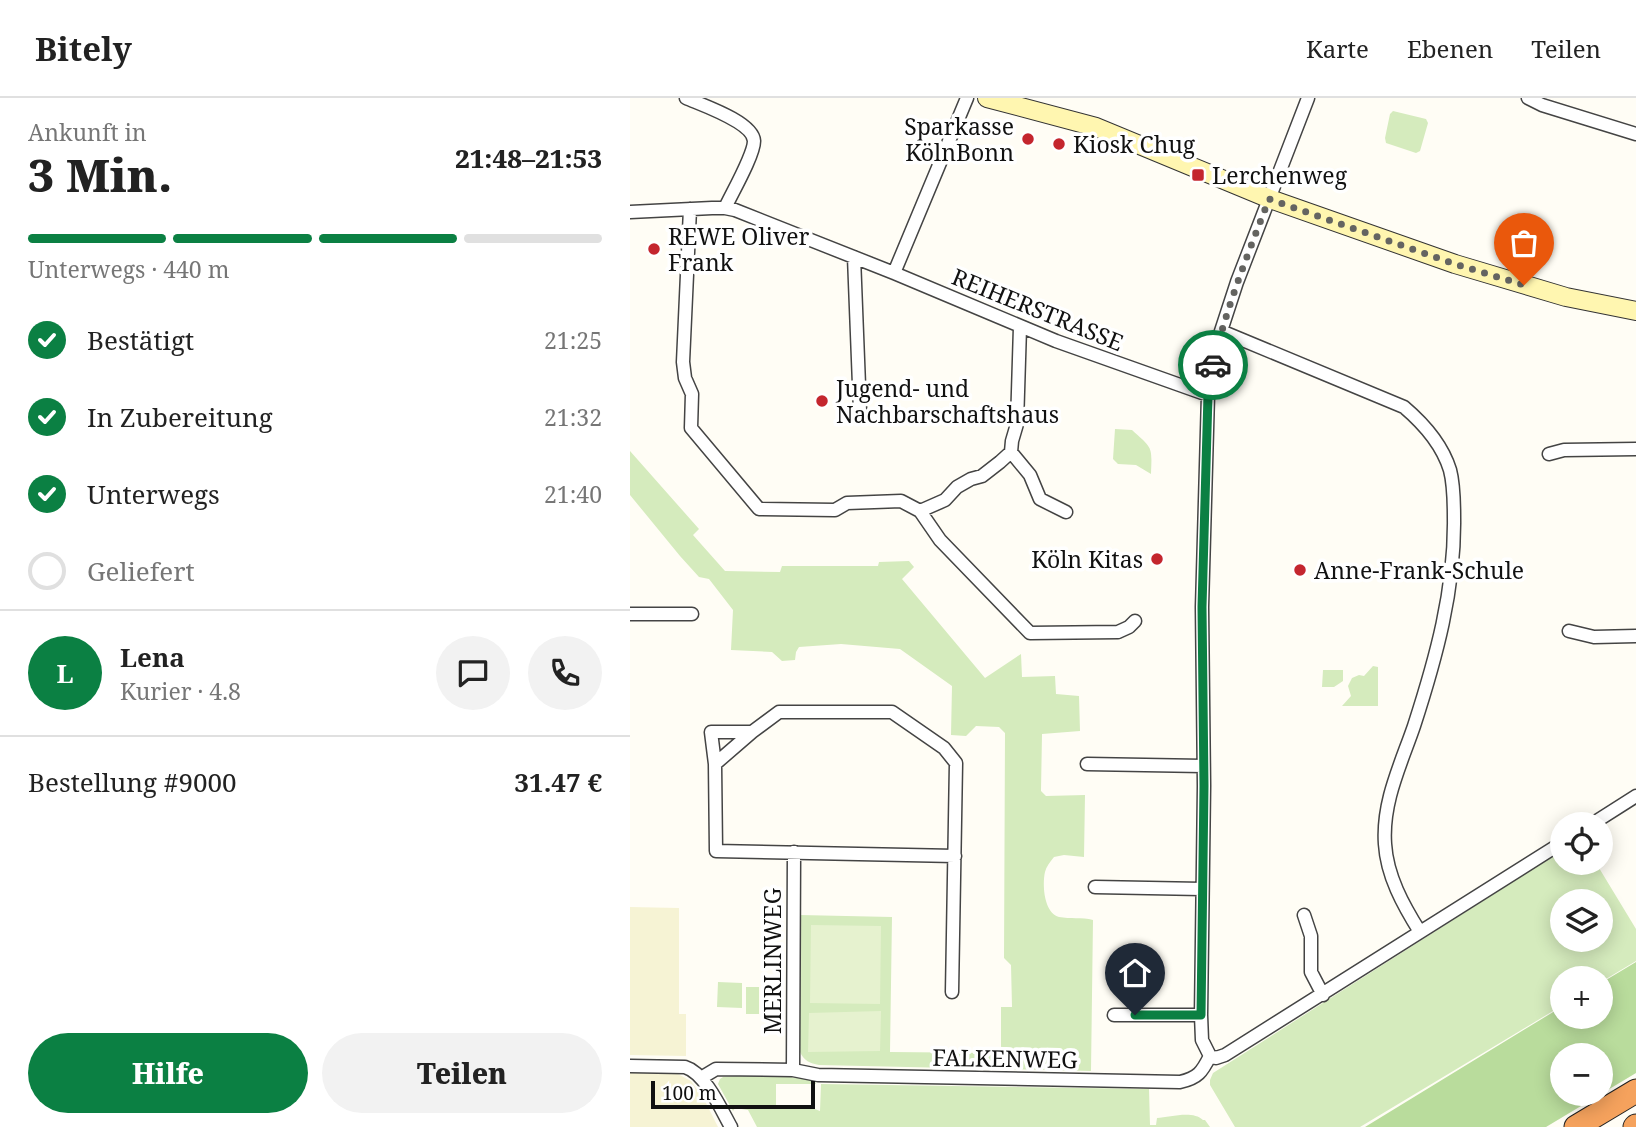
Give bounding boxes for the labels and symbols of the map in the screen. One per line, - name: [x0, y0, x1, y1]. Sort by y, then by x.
- place label: Sparkasse KölnBonn: [904, 110, 1014, 168]
- place label: Kiosk Chug: [1073, 128, 1196, 160]
- marker: Sparkasse KölnBonn: [1020, 131, 1036, 147]
- marker: Kiosk Chug: [1051, 136, 1067, 152]
- place label: Lerchenweg: [1212, 159, 1348, 191]
- marker: Lerchenweg: [1190, 167, 1206, 183]
- pin: [1494, 213, 1554, 285]
- place label: REWE Oliver Frank: [668, 220, 810, 278]
- marker: REWE Oliver Frank: [646, 241, 662, 257]
- street label: REIHERSTRASSE: [947, 260, 1129, 358]
- courier: [1178, 330, 1248, 400]
- place label: Jugend- und Nachbarschaftshaus: [835, 372, 1059, 430]
- marker: Jugend- und Nachbarschaftshaus: [814, 393, 830, 409]
- place label: Köln Kitas: [1031, 543, 1143, 575]
- marker: Köln Kitas: [1149, 551, 1165, 567]
- place label: Anne-Frank-Schule: [1314, 554, 1524, 586]
- marker: Anne-Frank-Schule: [1292, 562, 1308, 578]
- street label: MERLINWEG: [756, 888, 788, 1034]
- pin: [1105, 943, 1165, 1015]
- street label: FALKENWEG: [932, 1041, 1078, 1075]
- scale bar: [651, 1078, 816, 1110]

